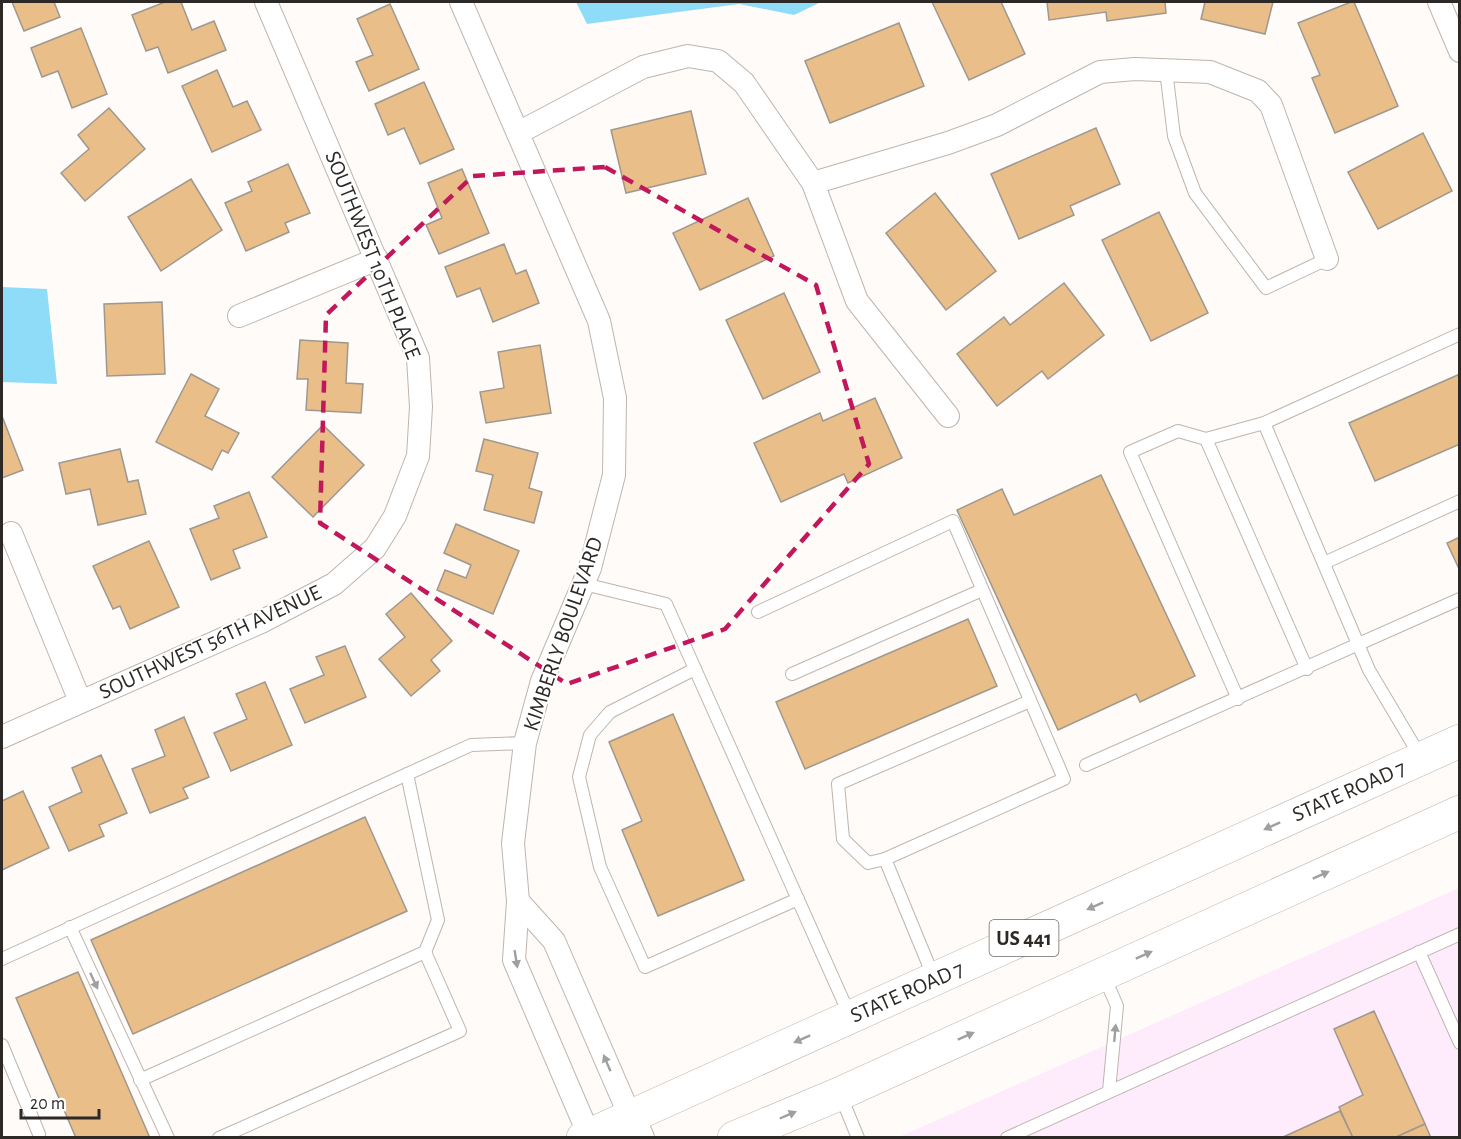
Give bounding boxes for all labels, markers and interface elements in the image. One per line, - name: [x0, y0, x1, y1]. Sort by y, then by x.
- street label: SOUTHWEST 10TH PLACE: [321, 148, 425, 362]
- street label: KIMBERLY BOULEVARD: [519, 534, 607, 734]
- street label: SOUTHWEST 56TH AVENUE: [96, 581, 325, 703]
- street label: STATE ROAD 7: [1289, 756, 1409, 826]
- one-way arrow: [1264, 821, 1281, 830]
- one-way arrow: [1313, 870, 1330, 879]
- one-way arrow: [1086, 902, 1103, 911]
- road number: US 441: [990, 920, 1058, 956]
- one-way arrow: [512, 949, 521, 968]
- one-way arrow: [1135, 950, 1153, 960]
- street label: STATE ROAD 7: [847, 957, 967, 1027]
- one-way arrow: [89, 972, 99, 990]
- one-way arrow: [1110, 1024, 1120, 1043]
- one-way arrow: [958, 1031, 976, 1041]
- one-way arrow: [794, 1034, 811, 1043]
- one-way arrow: [602, 1053, 612, 1071]
- scale bar: [21, 1082, 99, 1120]
- text: 20 m: [30, 1095, 65, 1113]
- one-way arrow: [779, 1110, 797, 1119]

